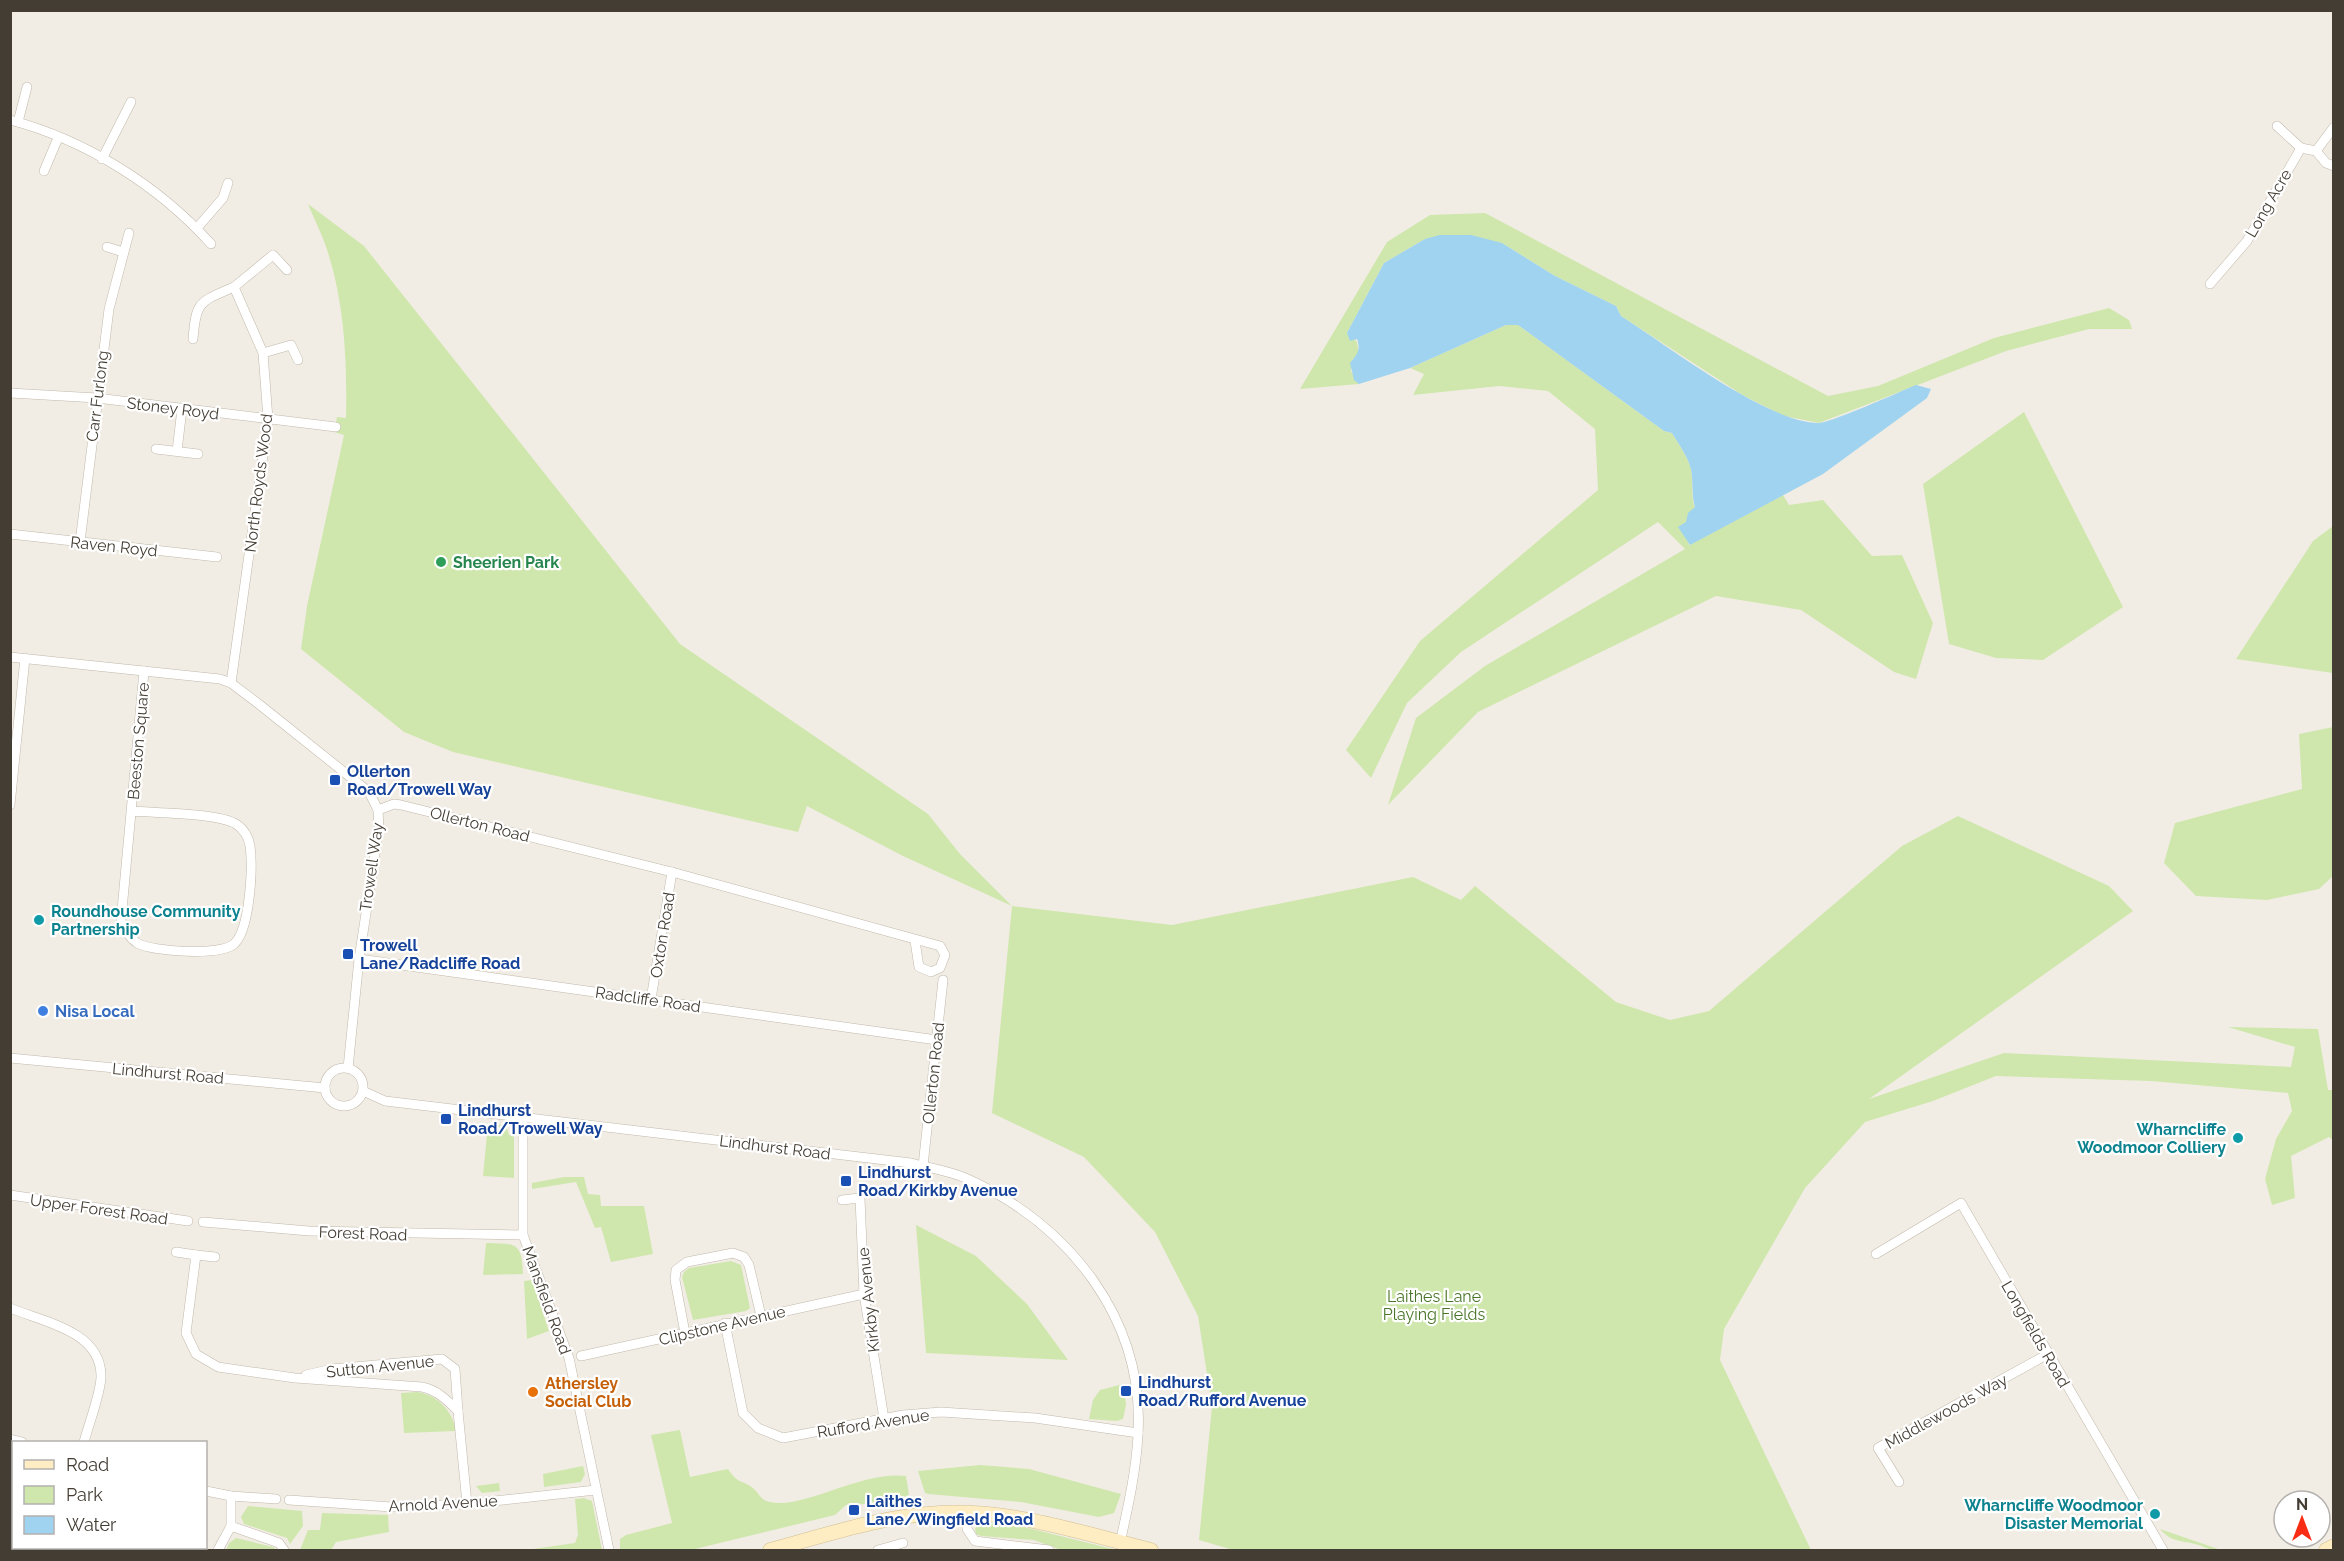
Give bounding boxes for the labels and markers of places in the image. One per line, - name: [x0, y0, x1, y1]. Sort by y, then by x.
- place label: Sheerien Park: [453, 553, 559, 572]
- marker: Sheerien Park: [434, 555, 448, 569]
- place label: Ollerton Road/Trowell Way: [347, 762, 492, 799]
- marker: Ollerton Road/Trowell Way: [328, 773, 342, 787]
- place label: Roundhouse Community Partnership: [51, 902, 241, 939]
- marker: Roundhouse Community Partnership: [32, 913, 46, 927]
- place label: Trowell Lane/Radcliffe Road: [360, 936, 520, 973]
- marker: Trowell Lane/Radcliffe Road: [341, 947, 355, 961]
- place label: Nisa Local: [55, 1002, 135, 1021]
- marker: Nisa Local: [36, 1004, 50, 1018]
- place label: Lindhurst Road/Trowell Way: [458, 1101, 603, 1138]
- marker: Lindhurst Road/Trowell Way: [439, 1112, 453, 1126]
- place label: Wharncliffe Woodmoor Colliery: [2077, 1120, 2226, 1157]
- marker: Wharncliffe Woodmoor Colliery: [2231, 1131, 2245, 1145]
- place label: Lindhurst Road/Kirkby Avenue: [858, 1163, 1018, 1200]
- marker: Lindhurst Road/Kirkby Avenue: [839, 1174, 853, 1188]
- place label: Lindhurst Road/Rufford Avenue: [1138, 1373, 1307, 1410]
- place label: Athersley Social Club: [545, 1374, 631, 1411]
- marker: Lindhurst Road/Rufford Avenue: [1119, 1384, 1133, 1398]
- marker: Athersley Social Club: [526, 1385, 540, 1399]
- place label: Laithes Lane/Wingfield Road: [866, 1492, 1033, 1529]
- place label: Wharncliffe Woodmoor Disaster Memorial: [1964, 1496, 2144, 1533]
- marker: Laithes Lane/Wingfield Road: [847, 1503, 861, 1517]
- marker: Wharncliffe Woodmoor Disaster Memorial: [2148, 1507, 2162, 1521]

